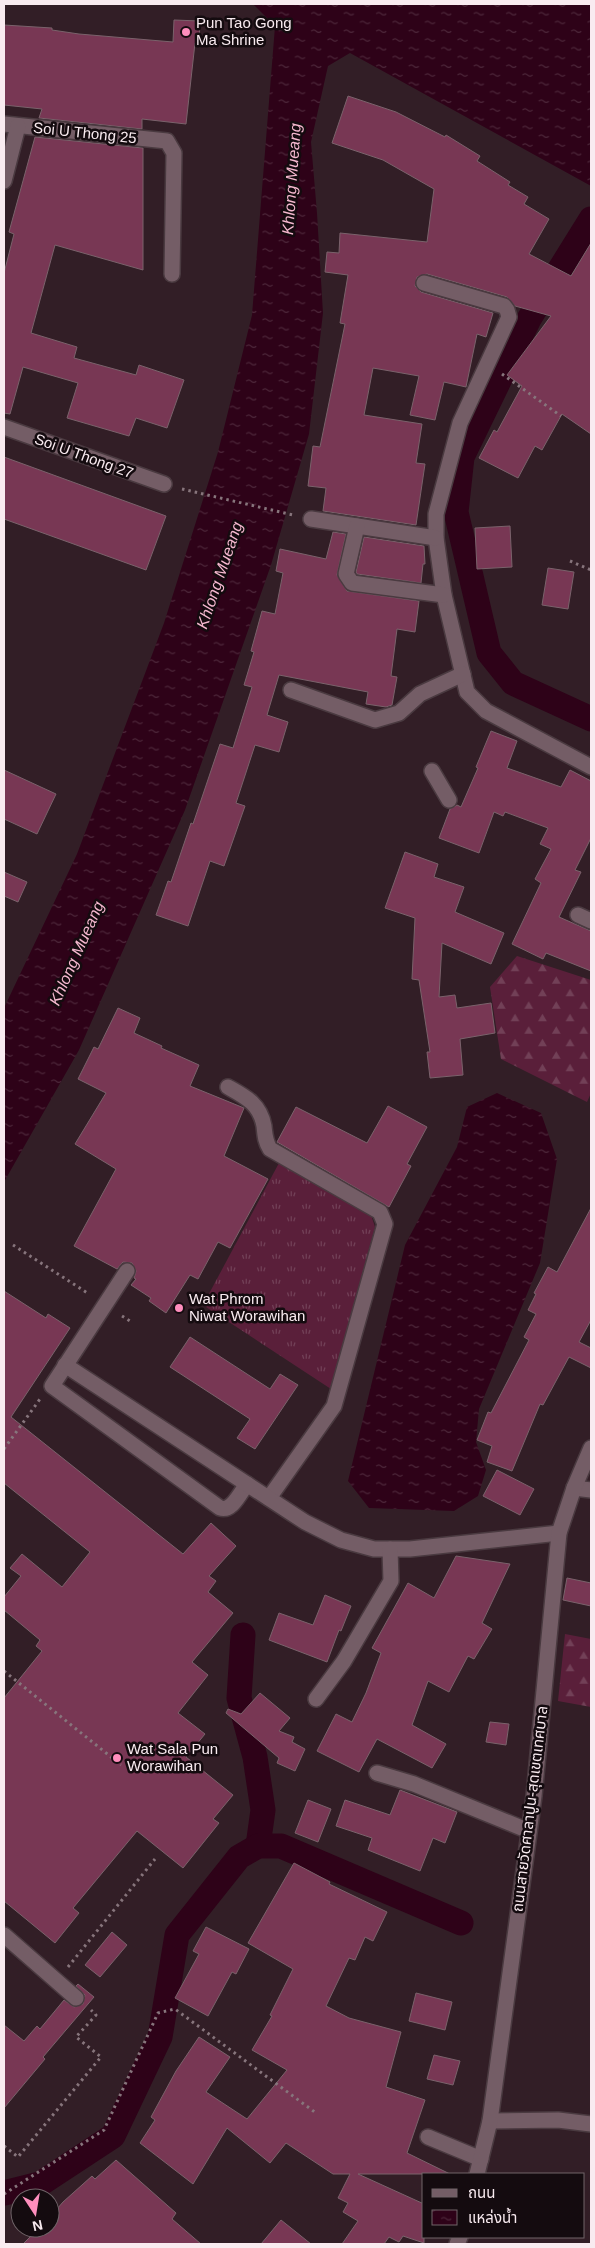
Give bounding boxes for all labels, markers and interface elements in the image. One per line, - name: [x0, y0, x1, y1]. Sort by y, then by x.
- place label: Pun Tao Gong Ma Shrine: [196, 14, 292, 48]
- marker: Pun Tao Gong Ma Shrine: [180, 26, 192, 38]
- street label: Soi U Thong 25: [32, 119, 138, 146]
- water label: Khlong Mueang: [279, 122, 304, 236]
- street label: Soi U Thong 27: [32, 430, 136, 481]
- water label: Khlong Mueang: [193, 519, 246, 631]
- water label: Khlong Mueang: [46, 898, 107, 1008]
- place label: Wat Phrom Niwat Worawihan: [189, 1290, 305, 1324]
- marker: Wat Phrom Niwat Worawihan: [173, 1302, 185, 1314]
- street label: ถนนสายวัดศาลาปูน-สุดเขตเทศบาล: [508, 1705, 552, 1913]
- place label: Wat Sala Pun Worawihan: [127, 1740, 218, 1774]
- marker: Wat Sala Pun Worawihan: [111, 1752, 123, 1764]
- legend: [422, 2173, 585, 2238]
- text: ถนน: [468, 2184, 495, 2201]
- north arrow: [10, 2188, 60, 2238]
- text: แหล่งน้ำ: [468, 2207, 517, 2226]
- text: N: [31, 2217, 44, 2235]

